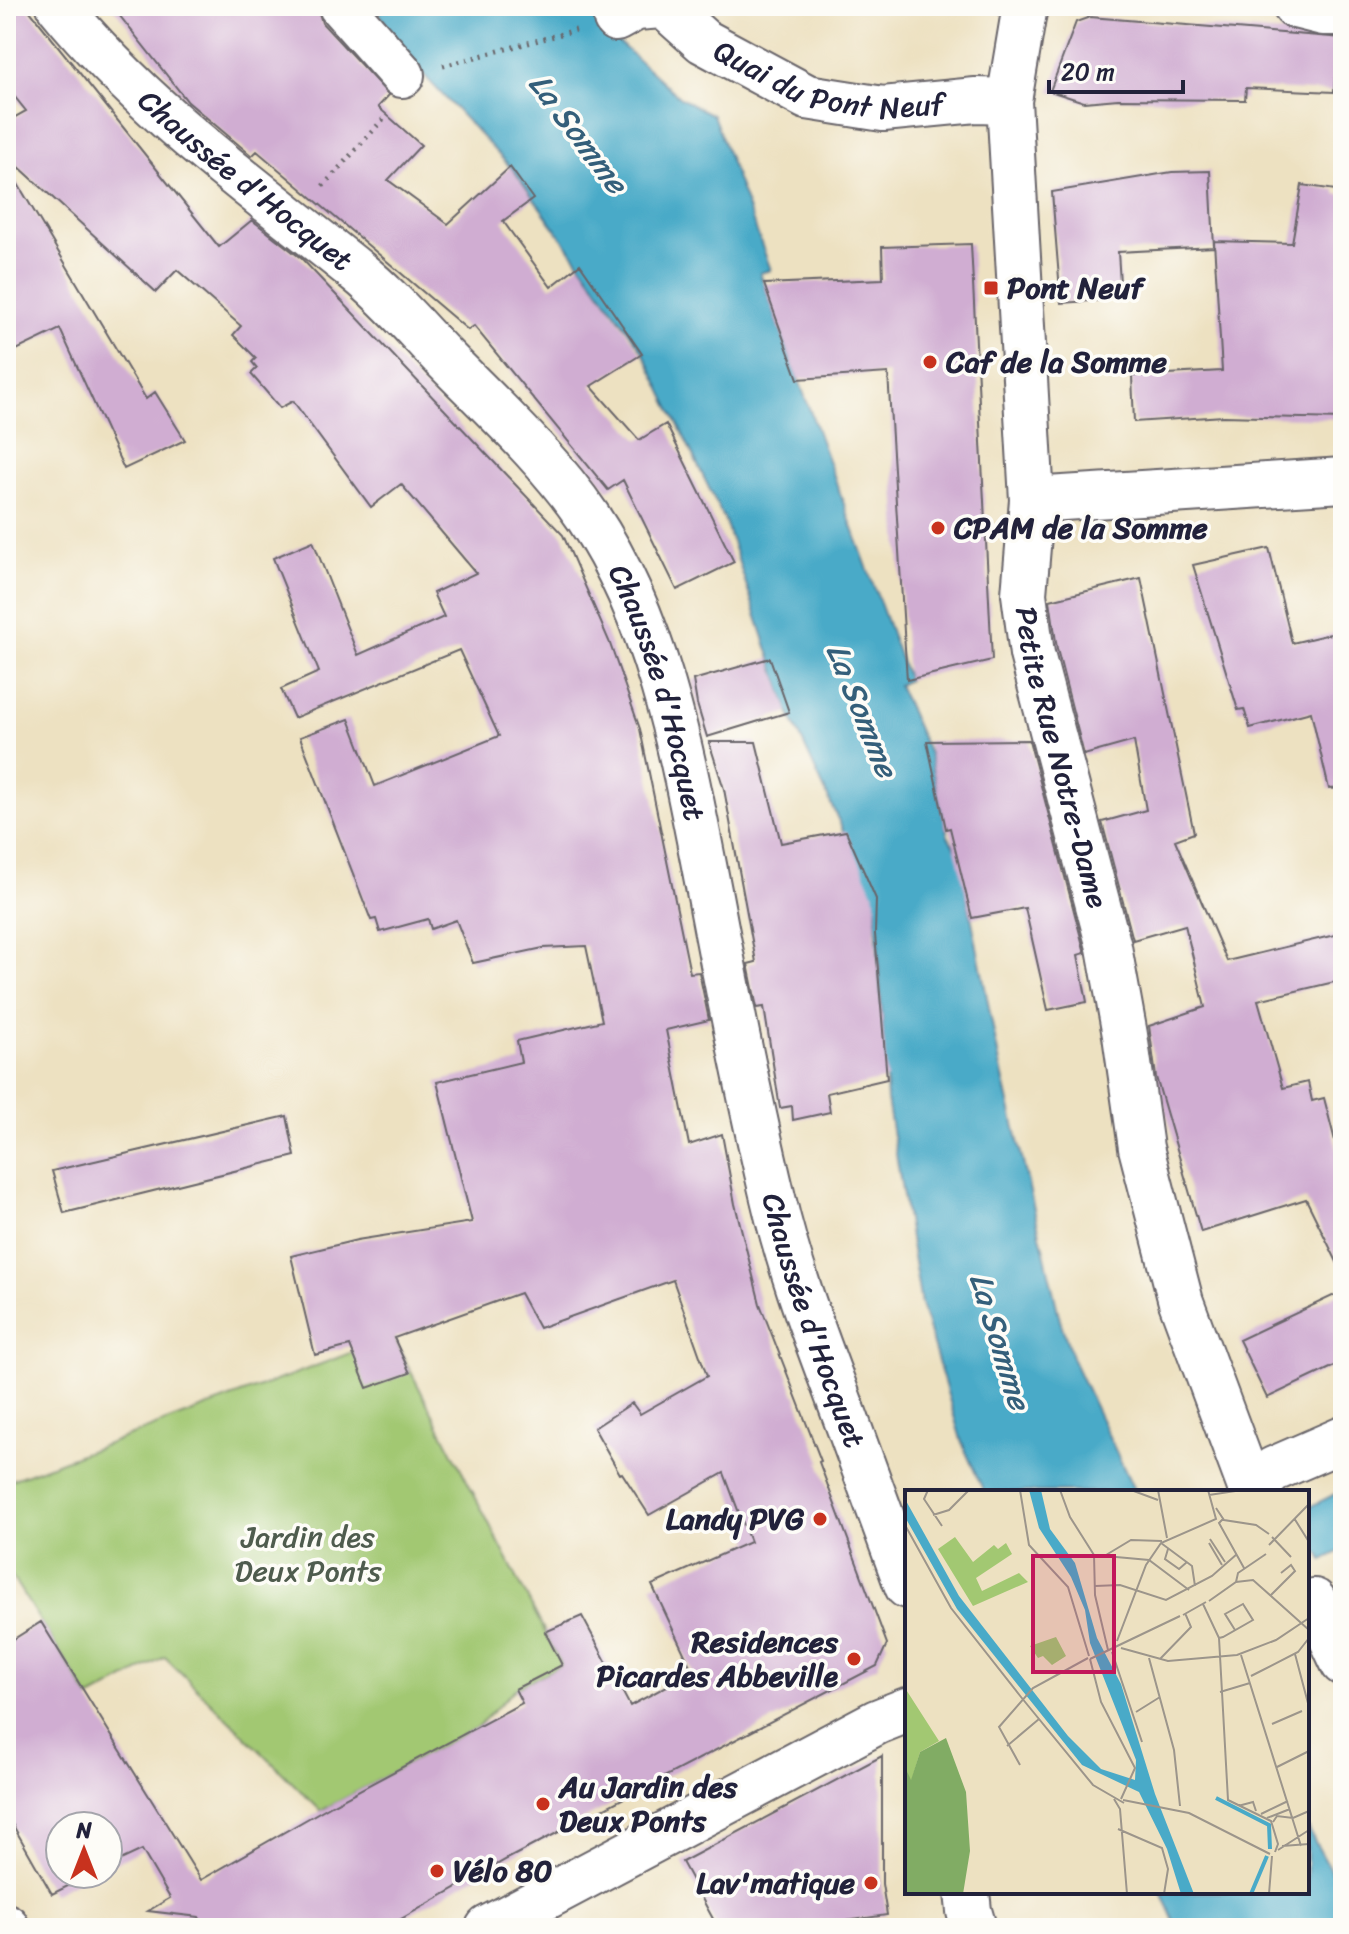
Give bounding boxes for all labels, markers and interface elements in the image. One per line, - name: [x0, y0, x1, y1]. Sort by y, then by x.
- street label: Quai du Pont Neuf: [704, 24, 950, 136]
- scale bar: [1049, 44, 1183, 94]
- text: 20 m: [1061, 51, 1115, 93]
- water label: La Somme: [513, 60, 645, 209]
- street label: Chaussée d'Hocquet: [125, 76, 366, 286]
- place label: Pont Neuf: [1007, 261, 1146, 315]
- marker: Pont Neuf: [982, 279, 1000, 297]
- place label: Caf de la Somme: [945, 335, 1167, 389]
- marker: Caf de la Somme: [921, 353, 939, 371]
- place label: CPAM de la Somme: [953, 501, 1208, 555]
- marker: CPAM de la Somme: [929, 519, 947, 537]
- street label: Chaussée d'Hocquet: [593, 554, 722, 825]
- street label: Petite Rue Notre-Dame: [999, 603, 1125, 914]
- water label: La Somme: [809, 634, 916, 789]
- street label: Chaussée d'Hocquet: [746, 1188, 881, 1456]
- water label: La Somme: [952, 1266, 1049, 1420]
- inset map: [905, 1490, 1309, 1894]
- place label: Landy PVG: [666, 1492, 804, 1546]
- park label: Jardin des Deux Ponts: [234, 1510, 382, 1598]
- marker: Landy PVG: [811, 1510, 829, 1528]
- place label: Residences Picardes Abbeville: [596, 1615, 839, 1703]
- marker: Residences Picardes Abbeville: [845, 1650, 863, 1668]
- place label: Au Jardin des Deux Ponts: [557, 1760, 738, 1848]
- marker: Au Jardin des Deux Ponts: [534, 1795, 552, 1813]
- north arrow: [44, 1810, 124, 1890]
- text: N: [75, 1811, 92, 1850]
- place label: Vélo 80: [453, 1844, 553, 1898]
- place label: Lav'matique: [696, 1856, 856, 1910]
- marker: Vélo 80: [428, 1862, 446, 1880]
- marker: Lav'matique: [862, 1874, 880, 1892]

